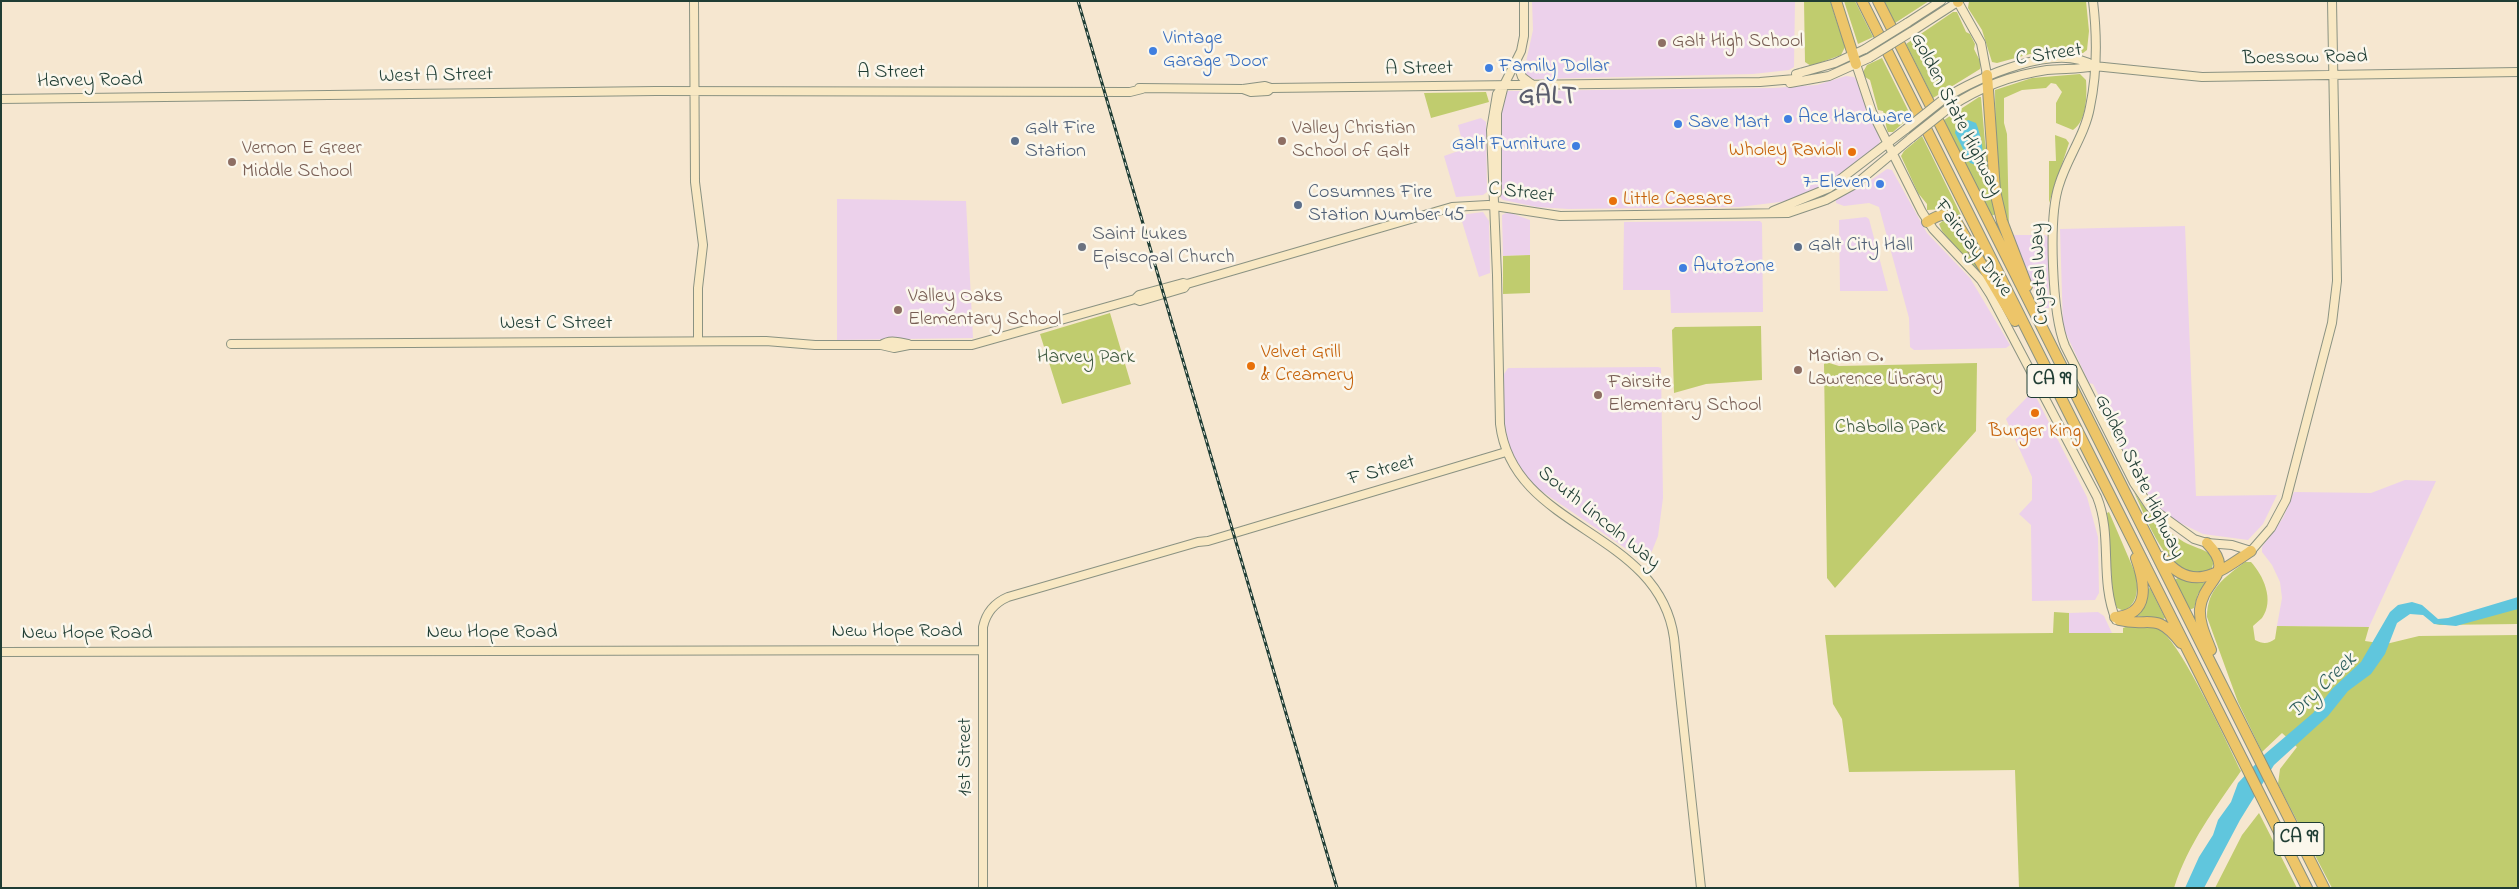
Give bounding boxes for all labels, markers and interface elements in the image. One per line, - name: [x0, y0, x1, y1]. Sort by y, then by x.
- place label: Vintage Garage Door: [1163, 28, 1268, 75]
- street label: Golden State Highway: [1904, 29, 2006, 201]
- place label: Galt High School: [1672, 31, 1803, 55]
- marker: Galt High School: [1656, 37, 1668, 49]
- street label: C Street: [2014, 39, 2084, 73]
- marker: Vintage Garage Door: [1147, 45, 1159, 57]
- street label: Boessow Road: [2242, 46, 2368, 72]
- place label: Family Dollar: [1499, 56, 1610, 80]
- street label: A Street: [1385, 57, 1453, 83]
- street label: A Street: [857, 62, 925, 86]
- marker: Family Dollar: [1483, 62, 1495, 74]
- street label: West A Street: [379, 64, 493, 90]
- street label: Harvey Road: [37, 69, 143, 95]
- district label: GALT: [1518, 84, 1578, 114]
- place label: Ace Hardware: [1798, 107, 1912, 131]
- place label: Save Mart: [1688, 112, 1770, 136]
- marker: Ace Hardware: [1782, 113, 1794, 125]
- place label: Galt Fire Station: [1025, 118, 1095, 165]
- place label: Valley Christian School of Galt: [1292, 118, 1415, 165]
- marker: Save Mart: [1672, 118, 1684, 130]
- place label: Galt Furniture: [1452, 134, 1566, 158]
- marker: Galt Fire Station: [1009, 135, 1021, 147]
- marker: Valley Christian School of Galt: [1276, 135, 1288, 147]
- place label: Vernon E Greer Middle School: [242, 138, 362, 185]
- marker: Galt Furniture: [1570, 140, 1582, 152]
- place label: Wholey Ravioli: [1729, 140, 1842, 164]
- marker: Wholey Ravioli: [1846, 146, 1858, 158]
- marker: Vernon E Greer Middle School: [226, 156, 238, 168]
- place label: 7-Eleven: [1803, 172, 1870, 196]
- street label: C Street: [1487, 178, 1555, 210]
- marker: 7-Eleven: [1874, 178, 1886, 190]
- place label: Cosumnes Fire Station Number 45: [1308, 182, 1465, 229]
- place label: Little Caesars: [1623, 189, 1733, 213]
- marker: Little Caesars: [1607, 195, 1619, 207]
- street label: Fairway Drive: [1928, 196, 2016, 302]
- marker: Cosumnes Fire Station Number 45: [1292, 199, 1304, 211]
- street label: Crystal Way: [2026, 223, 2056, 325]
- place label: Saint Lukes Episcopal Church: [1092, 224, 1235, 271]
- place label: Galt City Hall: [1808, 235, 1913, 259]
- marker: Saint Lukes Episcopal Church: [1076, 241, 1088, 253]
- marker: Galt City Hall: [1792, 241, 1804, 253]
- place label: AutoZone: [1693, 256, 1774, 280]
- marker: AutoZone: [1677, 262, 1689, 274]
- place label: Valley Oaks Elementary School: [908, 286, 1061, 333]
- marker: Valley Oaks Elementary School: [892, 304, 904, 316]
- street label: West C Street: [500, 313, 612, 337]
- place label: Velvet Grill & Creamery: [1261, 342, 1354, 389]
- place label: Marian O. Lawrence Library: [1808, 346, 1943, 393]
- park label: Harvey Park: [1037, 347, 1135, 371]
- marker: Velvet Grill & Creamery: [1245, 360, 1257, 372]
- marker: Marian O. Lawrence Library: [1792, 364, 1804, 376]
- road number: CA 99: [2027, 364, 2077, 398]
- place label: Fairsite Elementary School: [1608, 372, 1761, 419]
- marker: Fairsite Elementary School: [1592, 389, 1604, 401]
- street label: Golden State Highway: [2088, 391, 2188, 563]
- marker: Burger King: [2029, 407, 2041, 419]
- park label: Chabolla Park: [1835, 417, 1945, 441]
- place label: Burger King: [1989, 421, 2081, 445]
- street label: F Street: [1346, 451, 1418, 493]
- street label: South Lincoln Way: [1532, 462, 1664, 576]
- street label: New Hope Road: [832, 621, 962, 645]
- street label: New Hope Road: [427, 622, 557, 646]
- street label: New Hope Road: [22, 623, 152, 647]
- water label: Dry Creek: [2285, 648, 2363, 726]
- street label: 1st Street: [955, 718, 979, 796]
- road number: CA 99: [2274, 822, 2324, 856]

